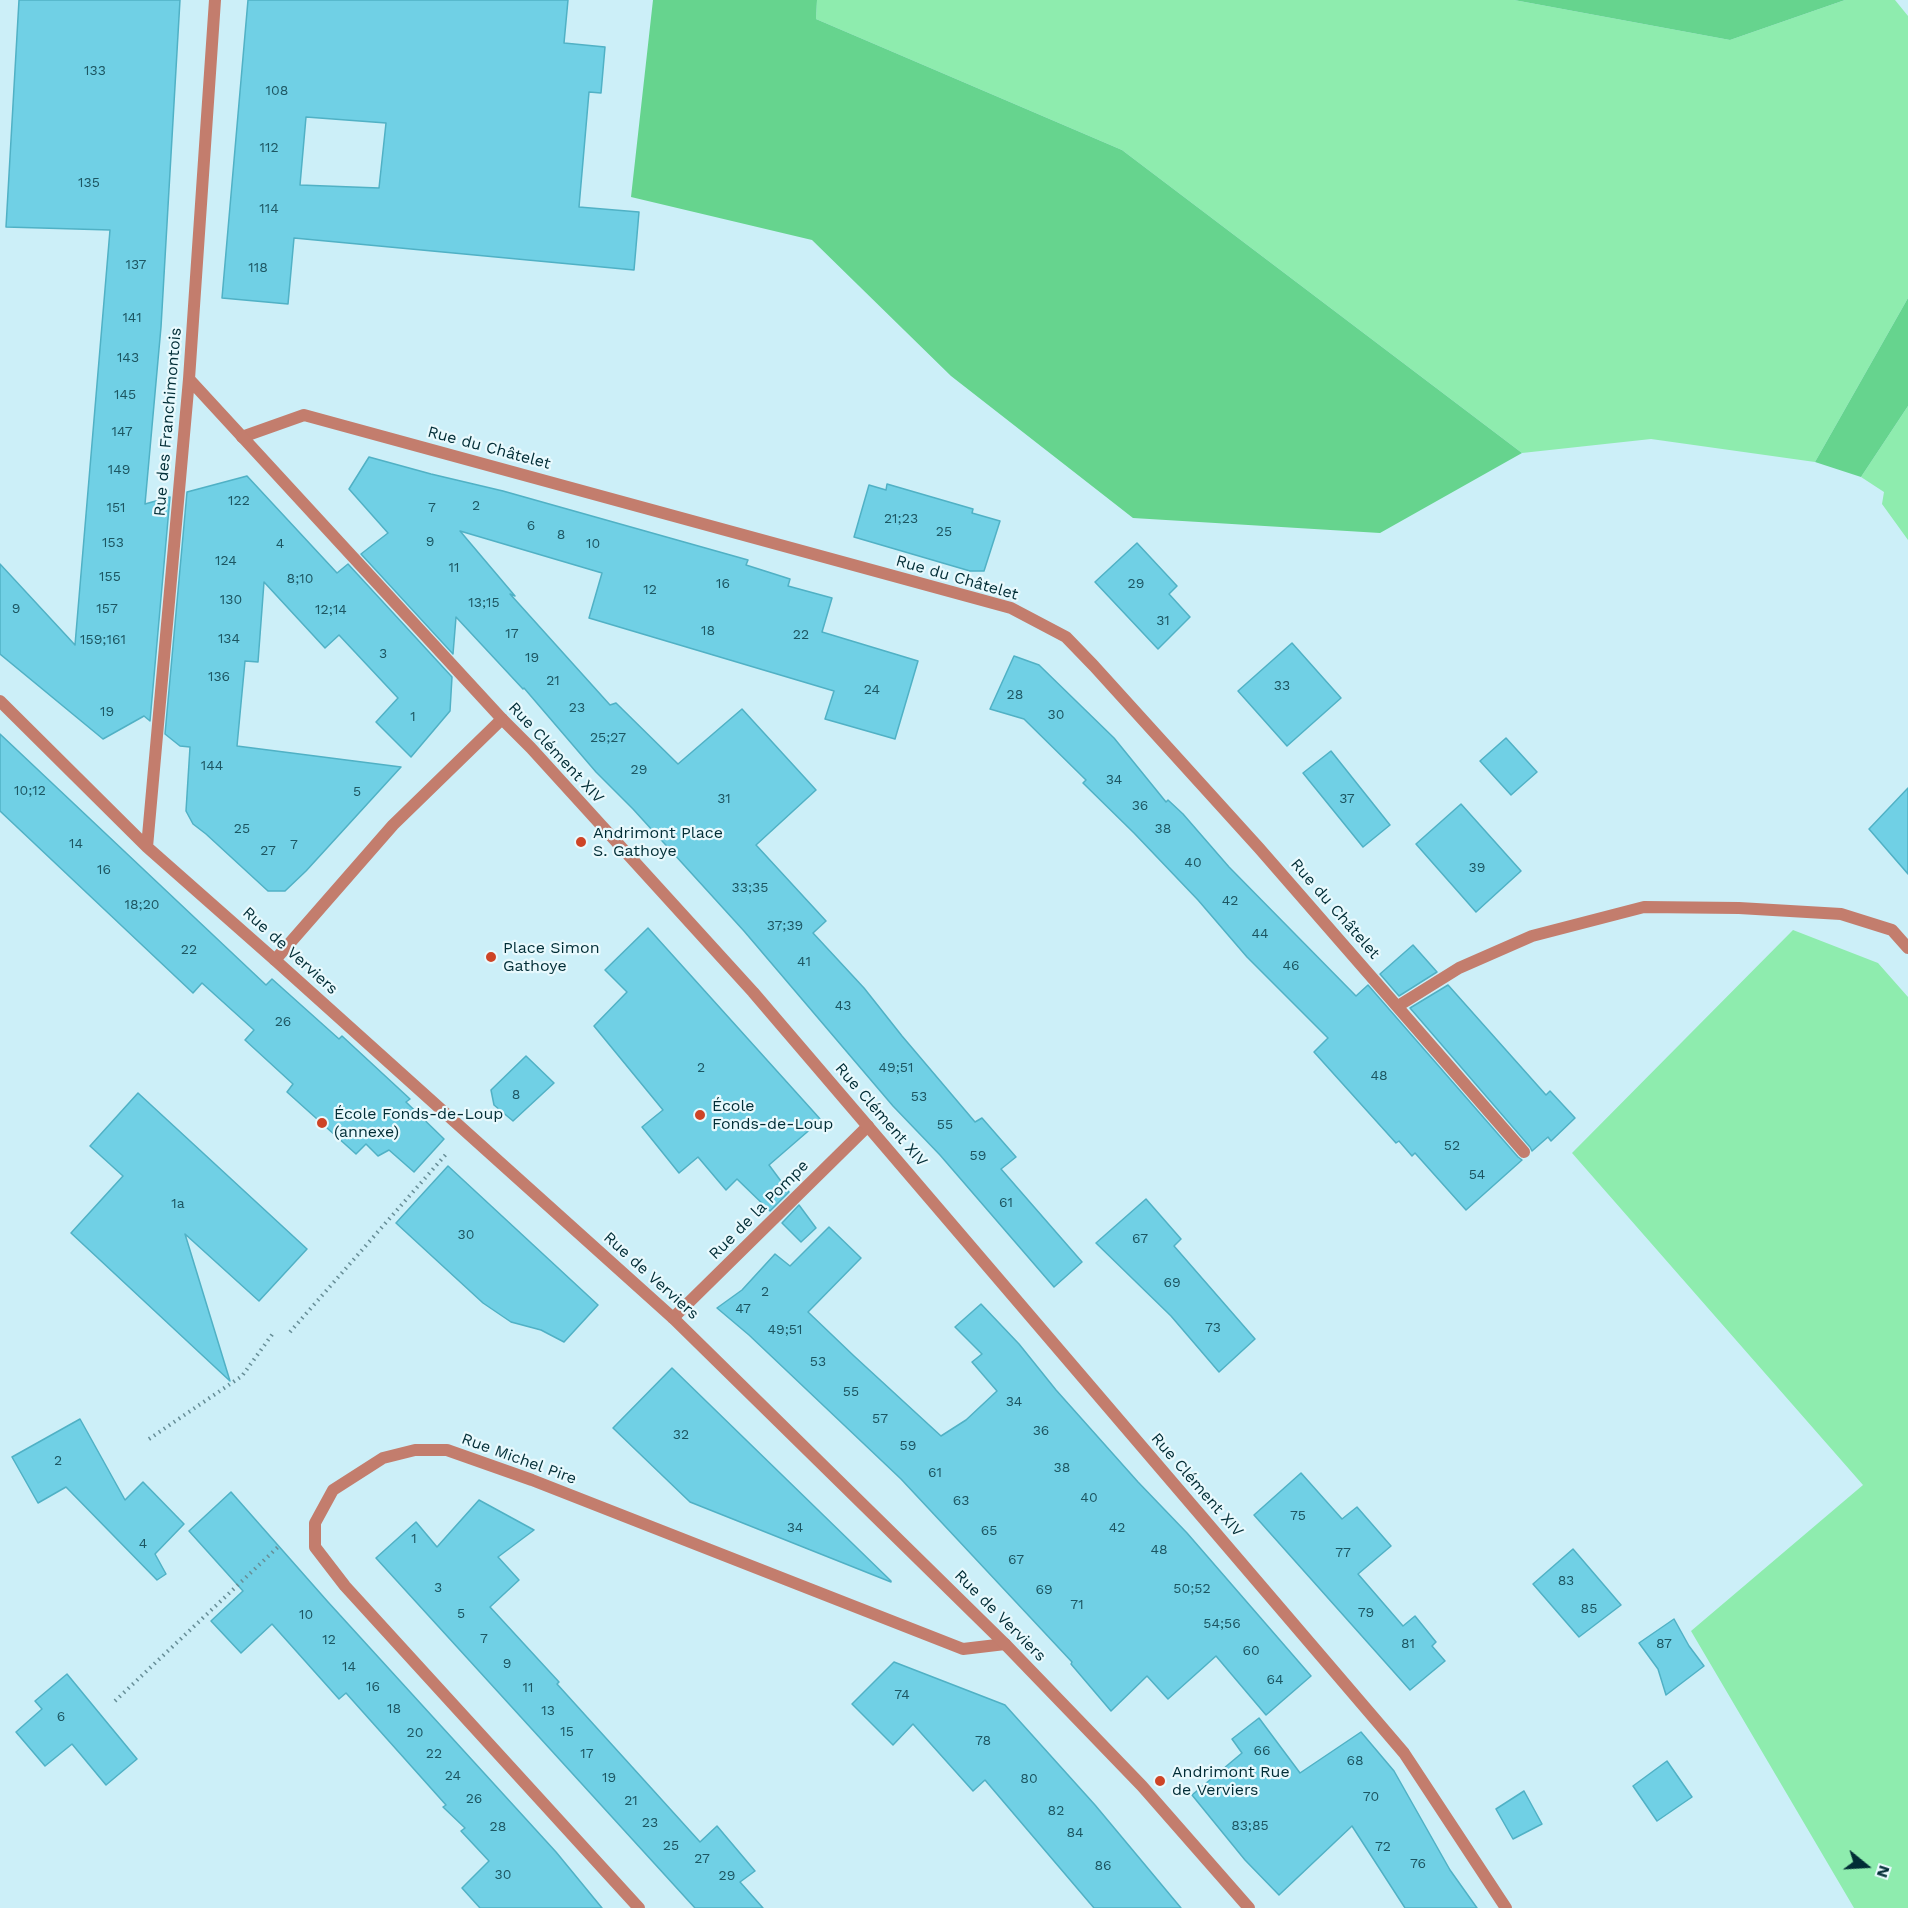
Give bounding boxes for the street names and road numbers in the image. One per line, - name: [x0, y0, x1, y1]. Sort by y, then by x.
- street label: Rue des Franchimontois: [150, 327, 186, 517]
- street label: Rue du Châtelet: [425, 422, 553, 474]
- street label: Rue du Châtelet: [894, 551, 1020, 605]
- street label: Rue Clément XIV: [504, 698, 608, 808]
- street label: Rue du Châtelet: [1286, 855, 1384, 963]
- street label: Rue de Verviers: [238, 903, 342, 999]
- street label: Rue Clément XIV: [831, 1059, 931, 1171]
- street label: Rue de la Pompe: [705, 1156, 813, 1264]
- street label: Rue de Verviers: [599, 1228, 703, 1324]
- street label: Rue Michel Pire: [459, 1429, 579, 1489]
- street label: Rue Clément XIV: [1147, 1429, 1247, 1541]
- street label: Rue de Verviers: [950, 1566, 1050, 1666]

